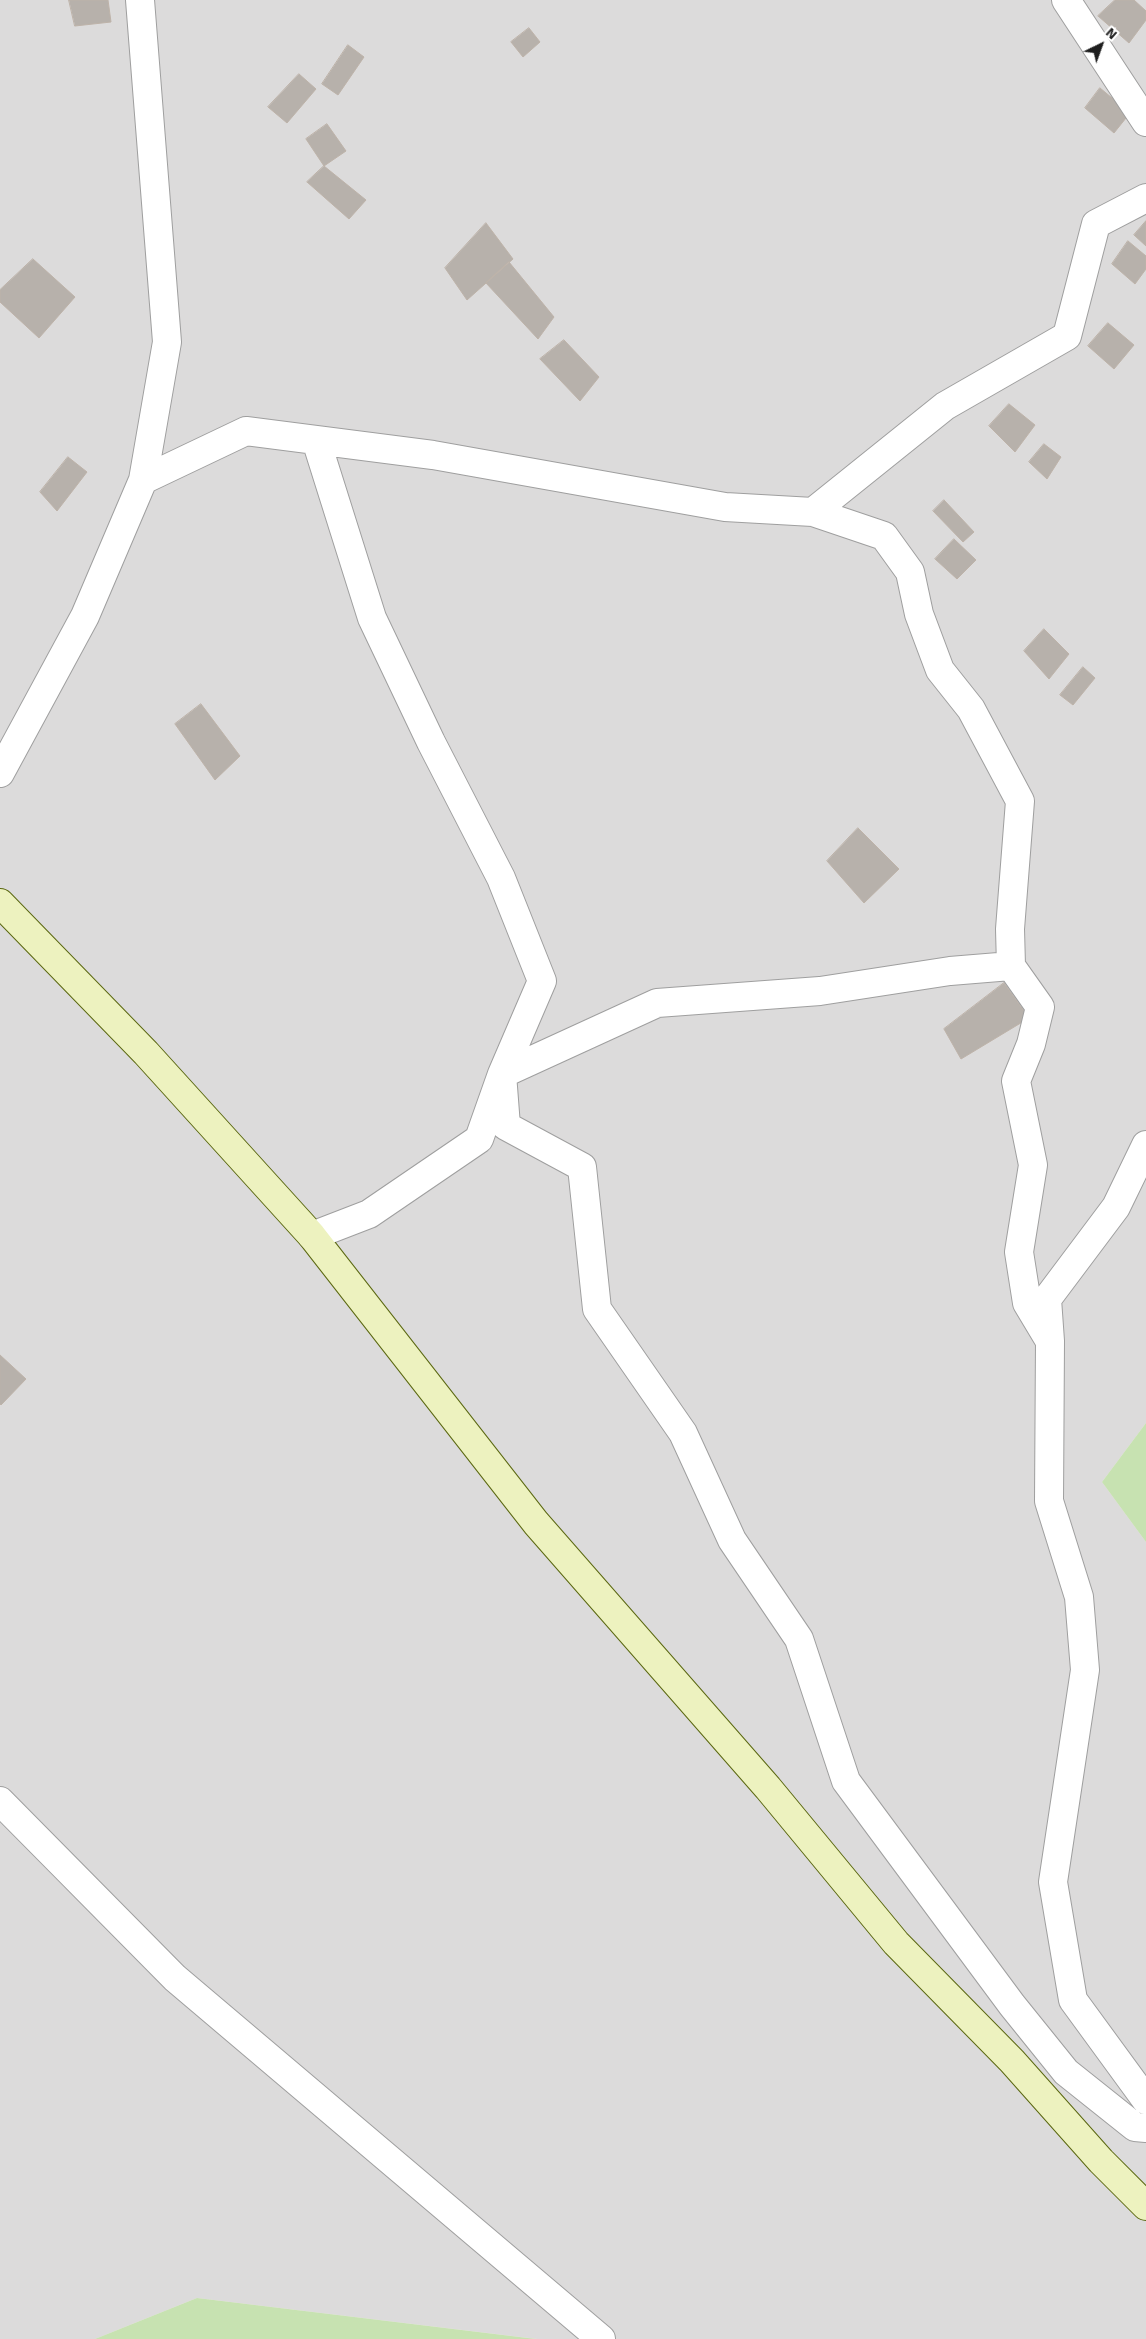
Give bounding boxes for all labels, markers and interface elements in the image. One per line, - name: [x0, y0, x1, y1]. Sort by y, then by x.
- north arrow: [1076, 20, 1126, 70]
- text: N: [1102, 24, 1121, 43]

